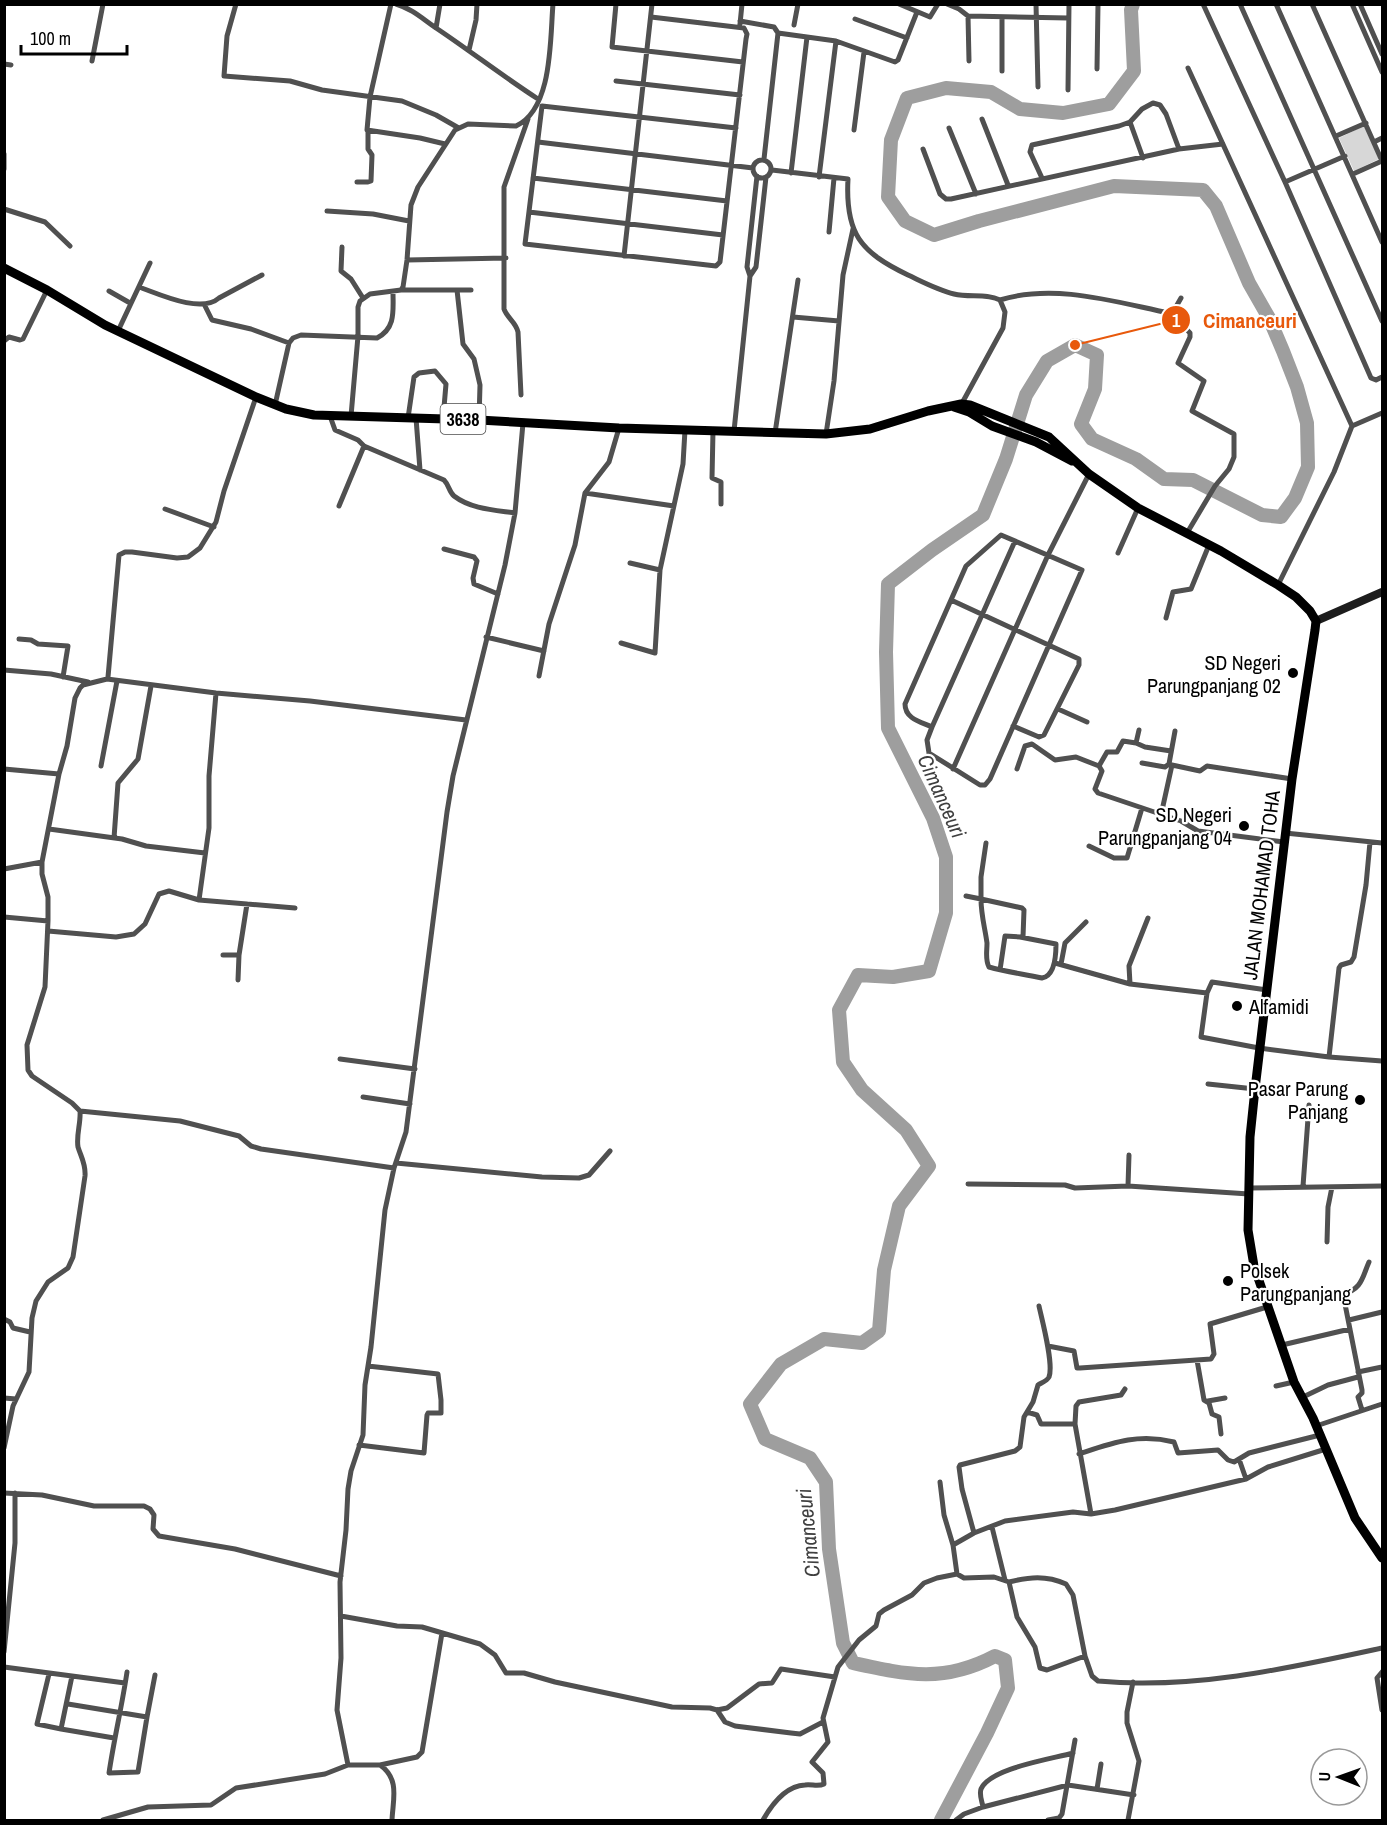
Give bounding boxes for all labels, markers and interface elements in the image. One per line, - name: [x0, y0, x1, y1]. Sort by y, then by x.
- scale bar: [21, 18, 128, 56]
- text: 100 m: [30, 26, 71, 51]
- callout: Cimanceuri: [1161, 301, 1309, 340]
- text: Cimanceuri: [1203, 306, 1297, 335]
- text: 1: [1172, 308, 1181, 333]
- road number: 3638: [440, 404, 486, 434]
- place label: SD Negeri Parungpanjang 02: [1147, 649, 1281, 699]
- marker: SD Negeri Parungpanjang 02: [1286, 666, 1300, 680]
- water label: Cimanceuri: [911, 749, 973, 843]
- street label: JALAN MOHAMAD TOHA: [1236, 789, 1286, 981]
- place label: SD Negeri Parungpanjang 04: [1098, 801, 1232, 851]
- marker: SD Negeri Parungpanjang 04: [1237, 819, 1251, 833]
- place label: Alfamidi: [1248, 993, 1309, 1020]
- marker: Alfamidi: [1230, 999, 1244, 1013]
- place label: Pasar Parung Panjang: [1248, 1075, 1348, 1125]
- marker: Pasar Parung Panjang: [1353, 1093, 1367, 1107]
- place label: Polsek Parungpanjang: [1240, 1257, 1351, 1307]
- marker: Polsek Parungpanjang: [1221, 1274, 1235, 1288]
- water label: Cimanceuri: [789, 1487, 827, 1579]
- north arrow: [1309, 1747, 1369, 1807]
- text: U: [1313, 1772, 1335, 1782]

